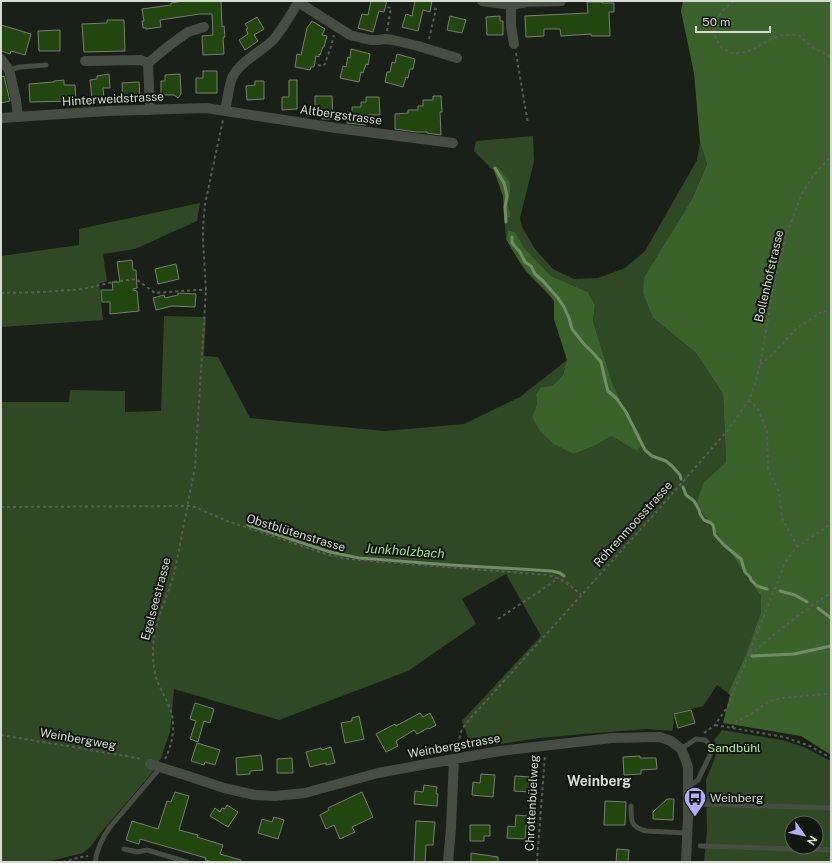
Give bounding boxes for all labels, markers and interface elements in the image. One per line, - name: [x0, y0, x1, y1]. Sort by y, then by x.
- scale bar: [696, 8, 770, 34]
- text: 50 m: [702, 15, 730, 29]
- street label: Hinterweidstrasse: [62, 89, 164, 109]
- street label: Altbergstrasse: [299, 102, 383, 128]
- street label: Bollenhofstrasse: [752, 228, 786, 323]
- street label: Röhrenmoosstrasse: [591, 478, 675, 570]
- street label: Obstblütenstrasse: [245, 511, 347, 555]
- water label: Junkholzbach: [365, 541, 445, 561]
- street label: Egelseestrasse: [138, 556, 174, 642]
- street label: Weinbergweg: [39, 725, 117, 753]
- street label: Weinbergstrasse: [407, 731, 502, 761]
- park label: Sandbühl: [707, 741, 761, 755]
- street label: Chrottenbüelweg: [522, 755, 542, 851]
- district label: Weinberg: [567, 773, 631, 789]
- bus stop icon: Weinberg: [682, 785, 708, 818]
- place label: Weinberg: [710, 791, 764, 805]
- north arrow: [784, 815, 824, 855]
- text: N: [805, 834, 820, 847]

